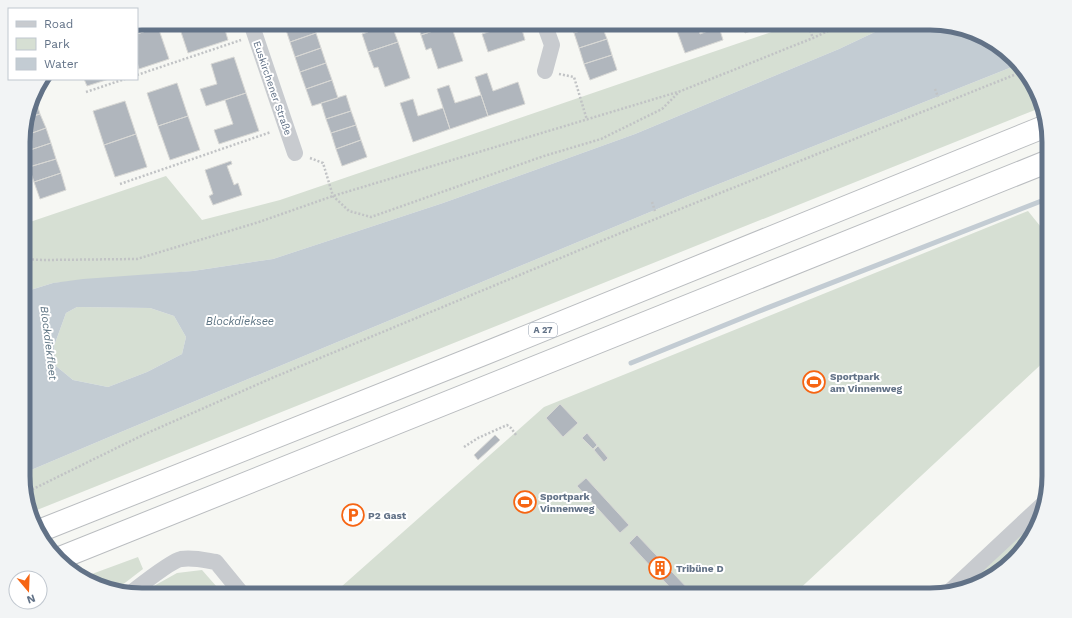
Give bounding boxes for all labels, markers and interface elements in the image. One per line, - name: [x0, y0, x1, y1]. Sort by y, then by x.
- legend: [8, 8, 138, 80]
- text: Road: [44, 17, 73, 31]
- text: Park: [44, 37, 70, 51]
- street label: Euskirchener Straße: [251, 40, 294, 137]
- text: Water: [44, 57, 79, 71]
- water label: Blockdiekfleet: [38, 305, 60, 381]
- water label: Blockdieksee: [206, 315, 274, 328]
- road number: A 27: [529, 323, 557, 337]
- sports icon: Sportpark am Vinnenweg: [801, 369, 827, 395]
- place label: Sportpark am Vinnenweg: [830, 371, 903, 394]
- sports icon: Sportpark Vinnenweg: [512, 489, 538, 515]
- place label: Sportpark Vinnenweg: [540, 491, 595, 514]
- parking icon: P2 Gast: [340, 502, 366, 528]
- place label: P2 Gast: [368, 510, 407, 521]
- building icon: Tribüne D: [647, 555, 673, 581]
- place label: Tribüne D: [676, 563, 724, 574]
- north arrow: [8, 570, 48, 610]
- text: N: [25, 592, 37, 606]

